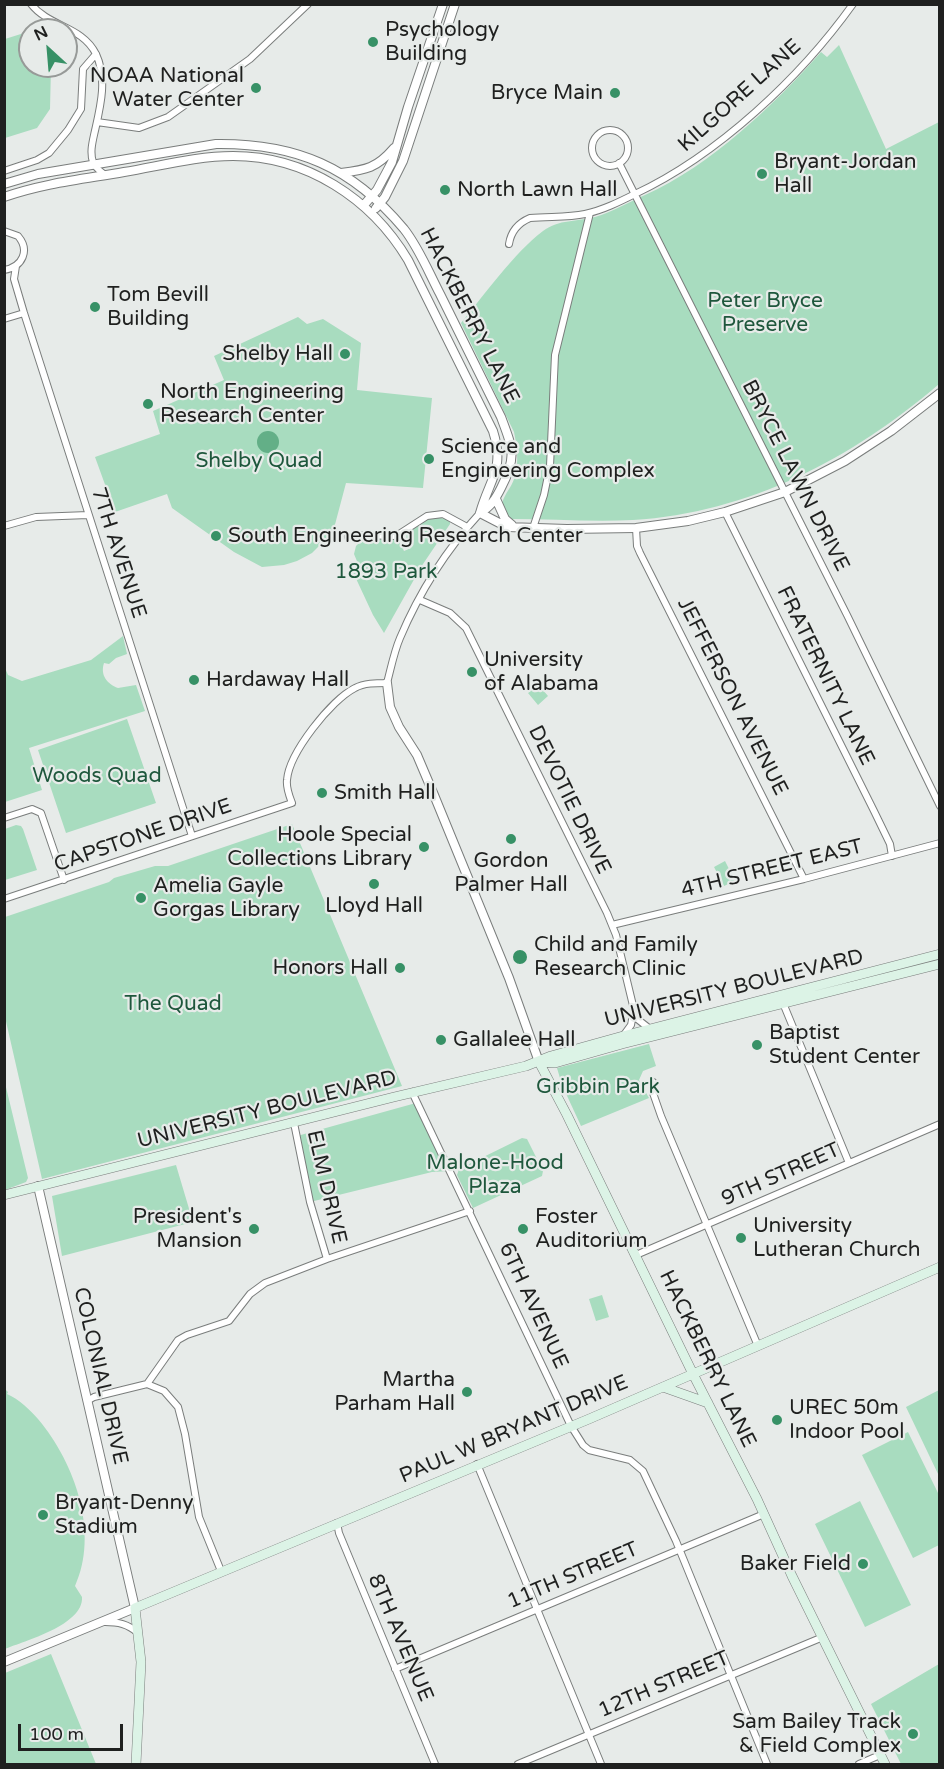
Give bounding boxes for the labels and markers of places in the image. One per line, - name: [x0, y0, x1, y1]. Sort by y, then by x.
- place label: Psychology Building: [385, 17, 499, 67]
- marker: Psychology Building: [366, 35, 380, 49]
- place label: NOAA National Water Center: [90, 63, 244, 113]
- place label: Bryce Main: [491, 80, 603, 106]
- marker: NOAA National Water Center: [249, 81, 263, 95]
- marker: Bryce Main: [608, 86, 622, 100]
- place label: Bryant-Jordan Hall: [774, 149, 917, 199]
- marker: Bryant-Jordan Hall: [755, 167, 769, 181]
- place label: North Lawn Hall: [457, 177, 617, 203]
- marker: North Lawn Hall: [438, 183, 452, 197]
- place label: Tom Bevill Building: [107, 282, 209, 332]
- marker: Tom Bevill Building: [88, 300, 102, 314]
- place label: Shelby Hall: [222, 341, 333, 367]
- marker: Shelby Hall: [338, 347, 352, 361]
- place label: North Engineering Research Center: [160, 379, 344, 429]
- marker: North Engineering Research Center: [141, 397, 155, 411]
- place label: Science and Engineering Complex: [441, 434, 655, 484]
- marker: Science and Engineering Complex: [422, 452, 436, 466]
- place label: South Engineering Research Center: [228, 523, 583, 549]
- marker: South Engineering Research Center: [209, 529, 223, 543]
- place label: University of Alabama: [484, 647, 599, 697]
- marker: University of Alabama: [465, 665, 479, 679]
- place label: Hardaway Hall: [206, 667, 349, 693]
- marker: Hardaway Hall: [187, 673, 201, 687]
- place label: Smith Hall: [334, 780, 436, 806]
- marker: Smith Hall: [315, 786, 329, 800]
- place label: Hoole Special Collections Library: [227, 822, 412, 872]
- marker: Gordon Palmer Hall: [504, 832, 518, 846]
- marker: Hoole Special Collections Library: [417, 840, 431, 854]
- place label: Gordon Palmer Hall: [454, 848, 568, 898]
- place label: Amelia Gayle Gorgas Library: [153, 873, 300, 923]
- marker: Lloyd Hall: [367, 877, 381, 891]
- marker: Amelia Gayle Gorgas Library: [134, 891, 148, 905]
- place label: Lloyd Hall: [325, 893, 423, 919]
- place label: Child and Family Research Clinic: [534, 932, 698, 982]
- marker: Child and Family Research Clinic: [511, 948, 529, 966]
- place label: Honors Hall: [272, 955, 388, 981]
- marker: Honors Hall: [393, 961, 407, 975]
- place label: Baptist Student Center: [769, 1020, 920, 1070]
- place label: Gallalee Hall: [453, 1027, 576, 1053]
- marker: Gallalee Hall: [434, 1033, 448, 1047]
- marker: Baptist Student Center: [750, 1038, 764, 1052]
- place label: President's Mansion: [133, 1204, 242, 1254]
- place label: Foster Auditorium: [535, 1204, 648, 1254]
- place label: University Lutheran Church: [753, 1213, 920, 1263]
- marker: President's Mansion: [247, 1222, 261, 1236]
- marker: Foster Auditorium: [516, 1222, 530, 1236]
- marker: University Lutheran Church: [734, 1231, 748, 1245]
- place label: Martha Parham Hall: [334, 1367, 455, 1417]
- marker: Martha Parham Hall: [460, 1385, 474, 1399]
- place label: UREC 50m Indoor Pool: [789, 1395, 904, 1445]
- marker: UREC 50m Indoor Pool: [770, 1413, 784, 1427]
- place label: Bryant-Denny Stadium: [55, 1490, 193, 1540]
- marker: Bryant-Denny Stadium: [36, 1508, 50, 1522]
- place label: Baker Field: [740, 1551, 851, 1577]
- marker: Baker Field: [856, 1557, 870, 1571]
- place label: Sam Bailey Track & Field Complex: [732, 1709, 901, 1759]
- marker: Sam Bailey Track & Field Complex: [906, 1727, 920, 1741]

